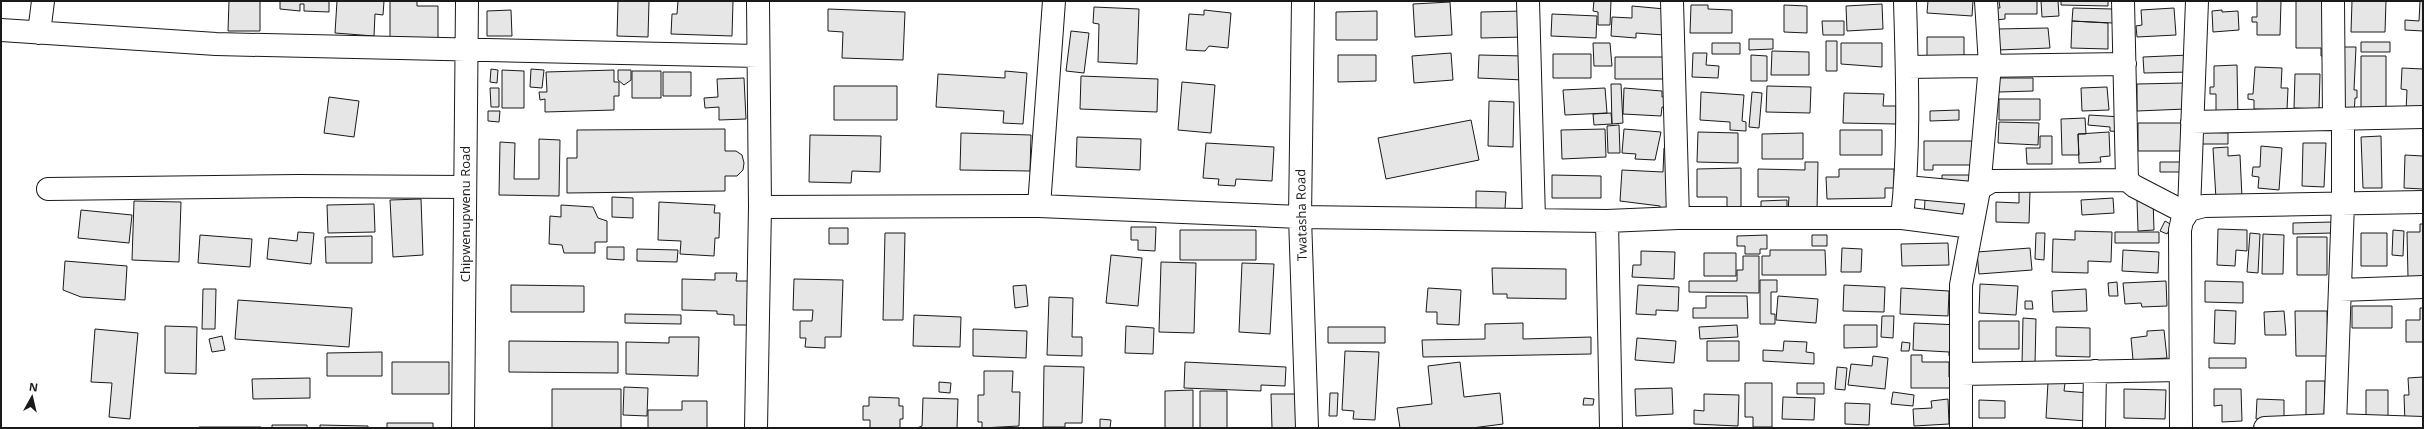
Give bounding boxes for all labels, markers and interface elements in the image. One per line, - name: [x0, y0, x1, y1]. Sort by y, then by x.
- street label: Chipwenupwenu Road: [456, 146, 474, 282]
- street label: Twatasha Road: [1291, 169, 1311, 261]
- north arrow: [12, 377, 52, 417]
- text: N: [28, 379, 39, 395]

